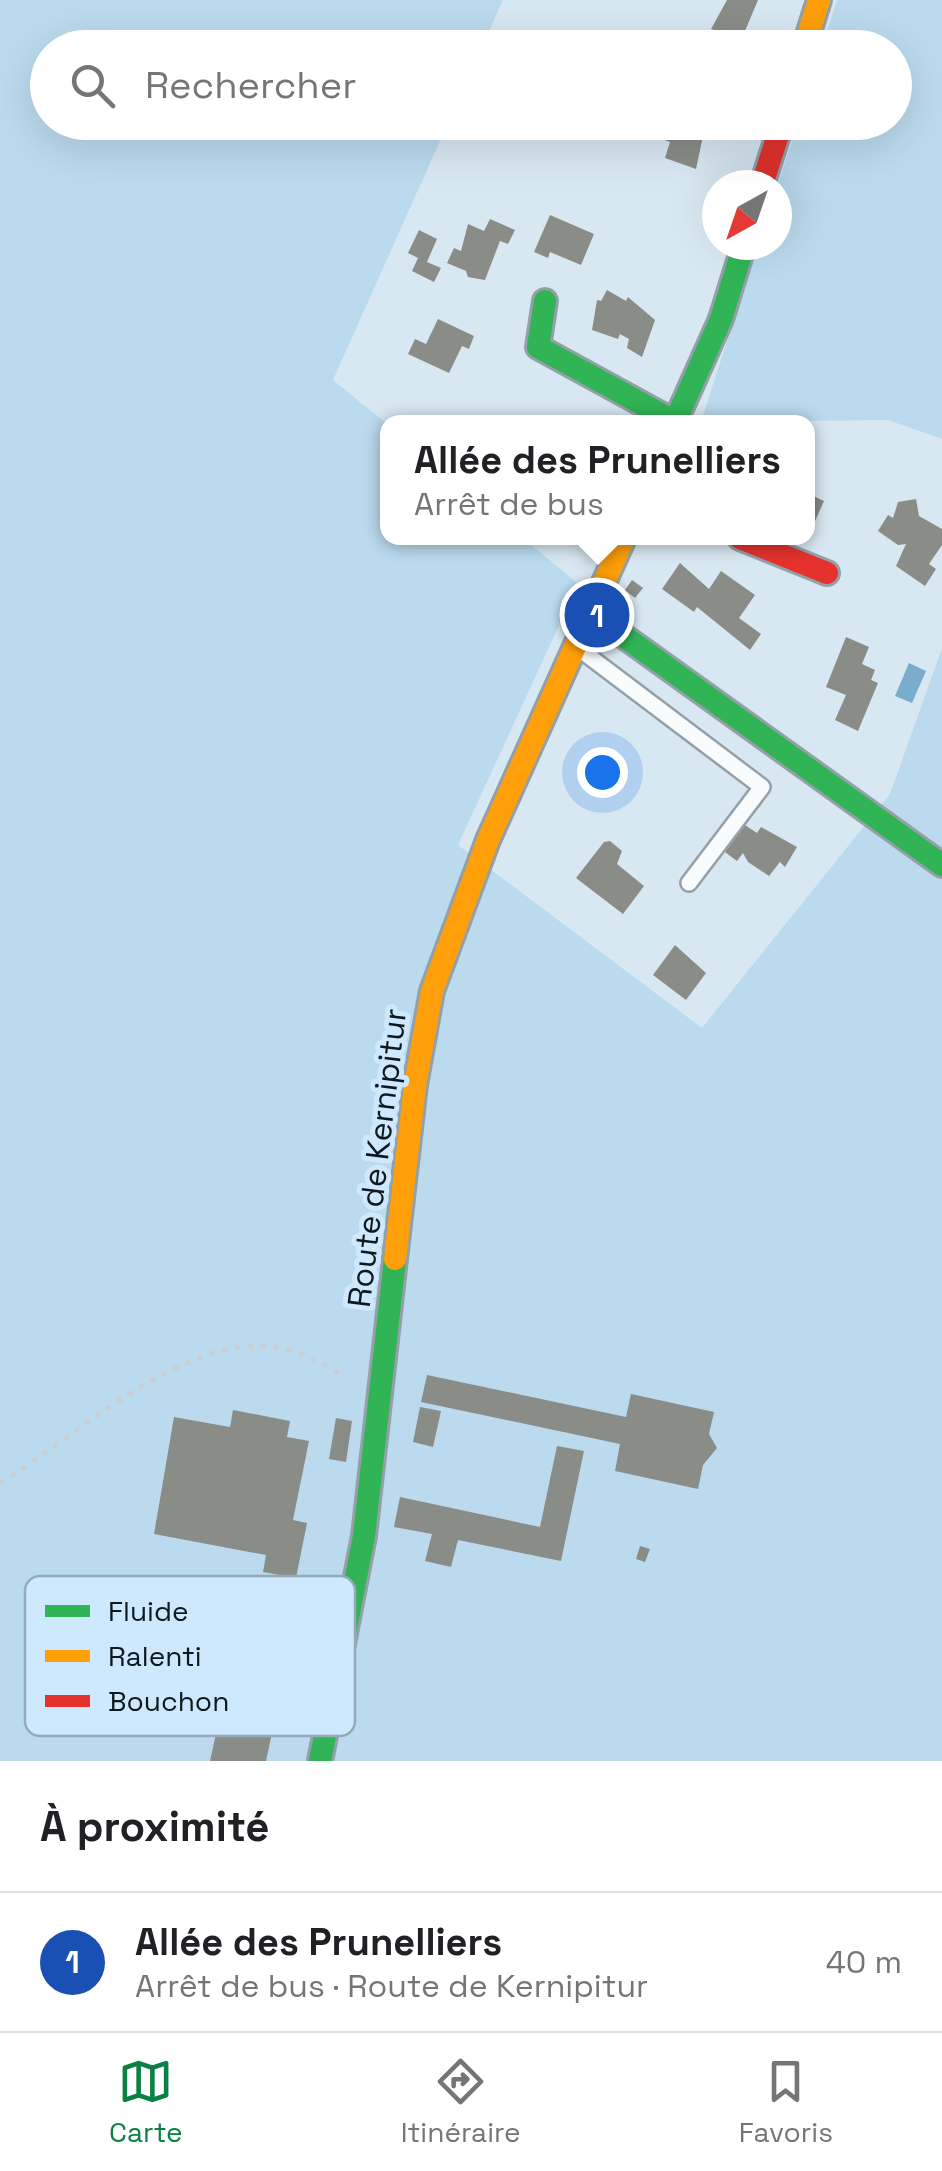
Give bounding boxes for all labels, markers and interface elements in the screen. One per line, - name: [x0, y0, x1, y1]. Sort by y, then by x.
- search box: [30, 30, 912, 140]
- icon: search: [65, 58, 120, 113]
- text: Rechercher: [145, 61, 356, 109]
- north arrow: [702, 170, 792, 260]
- popup: [380, 415, 815, 545]
- text: Allée des Prunelliers: [414, 436, 781, 484]
- text: Arrêt de bus: [414, 484, 604, 524]
- pin: 1: [564, 578, 630, 652]
- your location: [577, 747, 628, 798]
- street label: Route de Kernipitur: [339, 1006, 415, 1310]
- legend: [25, 1576, 355, 1736]
- text: Fluide: [108, 1593, 189, 1629]
- text: Ralenti: [108, 1638, 202, 1674]
- text: Bouchon: [108, 1683, 229, 1719]
- text: À proximité: [40, 1800, 270, 1853]
- text: Allée des Prunelliers: [135, 1918, 502, 1966]
- text: 1: [65, 1942, 80, 1982]
- text: 40 m: [826, 1942, 902, 1982]
- text: Arrêt de bus · Route de Kernipitur: [135, 1966, 648, 2006]
- tab: Carte: [109, 2054, 183, 2150]
- tab: Itinéraire: [401, 2054, 521, 2150]
- tab: Favoris: [739, 2054, 833, 2150]

